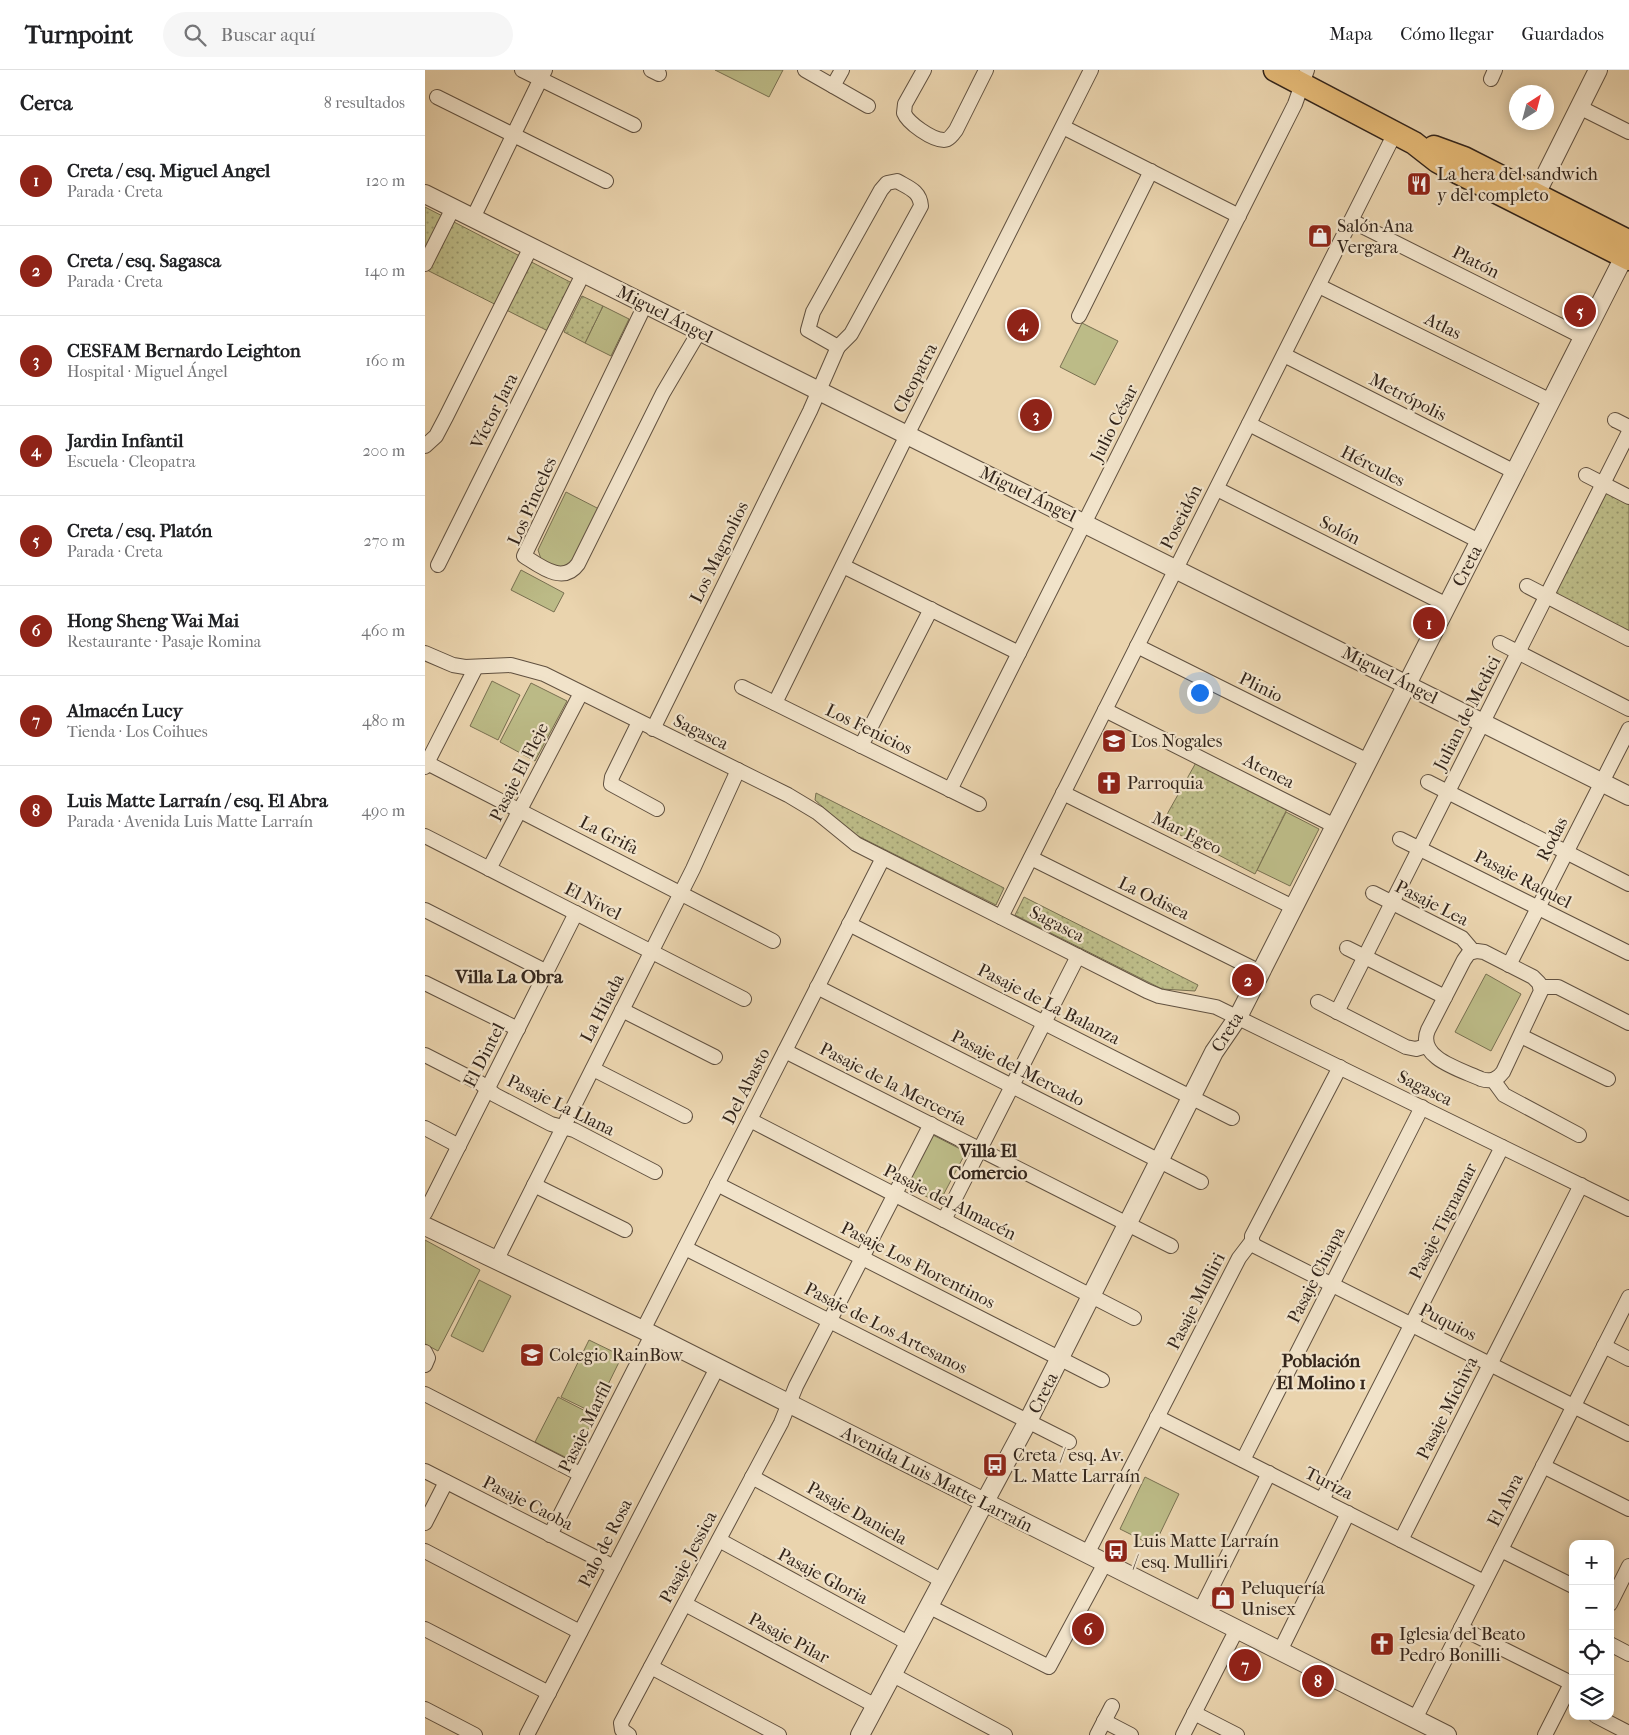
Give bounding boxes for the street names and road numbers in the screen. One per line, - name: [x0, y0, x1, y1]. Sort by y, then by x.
- street label: Platón: [1449, 242, 1503, 283]
- street label: Miguel Ángel: [613, 280, 717, 348]
- street label: Atlas: [1420, 308, 1465, 344]
- street label: Cleopatra: [889, 339, 942, 417]
- street label: Víctor Jara: [466, 369, 523, 453]
- street label: Metrópolis: [1366, 369, 1450, 426]
- street label: Julio César: [1085, 381, 1143, 467]
- street label: Hércules: [1337, 441, 1409, 492]
- street label: Los Pinceles: [504, 454, 561, 549]
- street label: Miguel Ángel: [976, 461, 1080, 527]
- street label: Poseidón: [1156, 481, 1207, 553]
- street label: Los Magnolios: [686, 498, 753, 606]
- street label: Solón: [1316, 511, 1364, 550]
- street label: Creta: [1448, 542, 1487, 590]
- street label: Miguel Ángel: [1338, 641, 1442, 709]
- street label: Julian de Medici: [1429, 652, 1506, 776]
- street label: Plinio: [1236, 668, 1286, 707]
- street label: Los Fenicios: [822, 699, 916, 760]
- street label: Sagasca: [670, 710, 732, 755]
- street label: Pasaje El Fleje: [486, 719, 553, 825]
- street label: Atenea: [1239, 749, 1298, 793]
- street label: Mar Egeo: [1148, 808, 1225, 859]
- street label: La Grifa: [576, 812, 642, 859]
- street label: Rodas: [1532, 813, 1573, 865]
- street label: Pasaje Raquel: [1471, 846, 1575, 913]
- street label: La Odisea: [1115, 872, 1193, 925]
- street label: Pasaje Lea: [1392, 876, 1473, 931]
- street label: El Nivel: [561, 878, 625, 925]
- street label: Sagasca: [1026, 902, 1088, 947]
- street label: Pasaje de La Balanza: [974, 959, 1124, 1050]
- street label: La Hilada: [576, 970, 629, 1046]
- street label: Creta: [1207, 1008, 1248, 1056]
- street label: El Dintel: [459, 1020, 510, 1091]
- street label: Pasaje del Mercado: [948, 1026, 1088, 1111]
- street label: Pasaje de la Mercería: [816, 1038, 970, 1131]
- street label: Del Abasto: [718, 1044, 775, 1128]
- street label: Sagasca: [1394, 1066, 1456, 1111]
- street label: Pasaje La Llana: [503, 1070, 619, 1141]
- street label: Pasaje Tignamar: [1405, 1159, 1482, 1283]
- street label: Pasaje del Almacén: [880, 1160, 1020, 1245]
- street label: Pasaje Los Florentinos: [837, 1217, 999, 1314]
- street label: Pasaje Chiapa: [1283, 1223, 1350, 1327]
- street label: Pasaje Mulliri: [1163, 1249, 1230, 1353]
- street label: Pasaje de Los Artesanos: [801, 1278, 971, 1379]
- street label: Puquios: [1416, 1299, 1480, 1346]
- street label: Pasaje Michiva: [1412, 1352, 1483, 1463]
- street label: Creta: [1024, 1369, 1063, 1417]
- street label: Pasaje Marfil: [554, 1378, 617, 1476]
- street label: Avenida Luis Matte Larraín: [837, 1421, 1037, 1537]
- street label: Turiza: [1301, 1462, 1357, 1505]
- street label: El Abra: [1483, 1470, 1528, 1530]
- street label: Pasaje Caoba: [479, 1472, 577, 1535]
- street label: Pasaje Daniela: [803, 1477, 911, 1550]
- street label: Palo de Rosa: [574, 1495, 637, 1591]
- street label: Pasaje Jessica: [655, 1507, 722, 1607]
- street label: Pasaje Gloria: [774, 1544, 872, 1609]
- street label: Pasaje Pilar: [745, 1608, 833, 1669]

